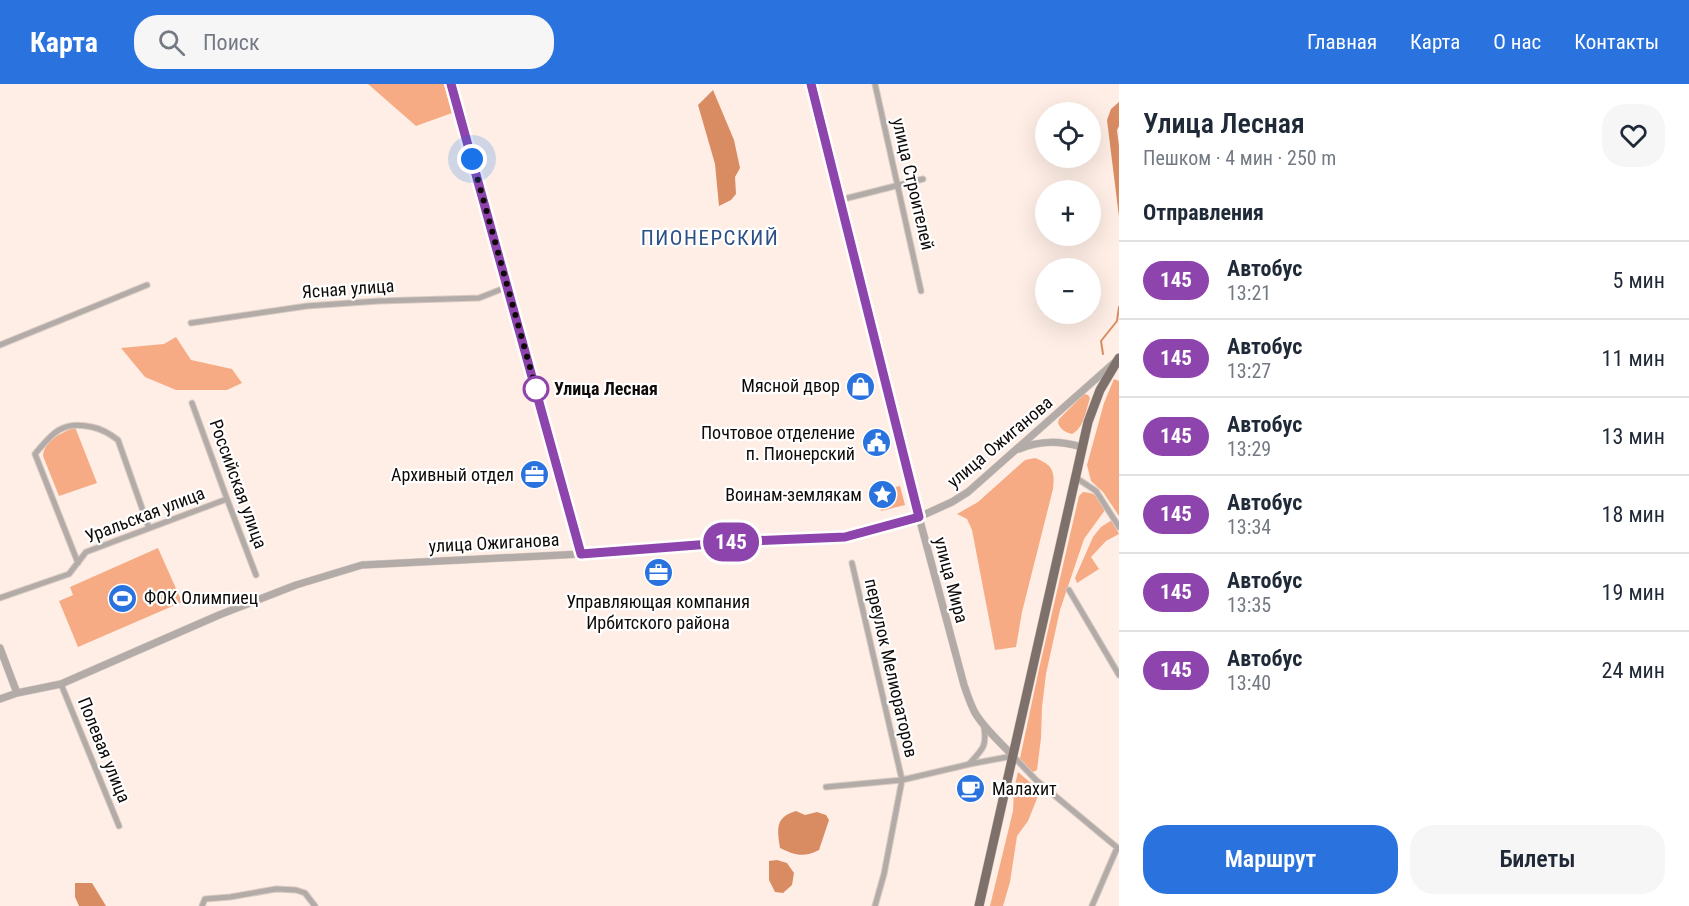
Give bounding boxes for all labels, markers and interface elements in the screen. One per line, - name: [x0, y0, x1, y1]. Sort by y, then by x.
- search box: [134, 15, 554, 69]
- text: Карта: [30, 26, 98, 59]
- icon: search: [155, 26, 188, 59]
- text: Поиск: [203, 30, 260, 55]
- text: Главная: [1307, 30, 1377, 54]
- text: Карта: [1410, 30, 1460, 54]
- text: О нас: [1493, 30, 1541, 54]
- text: Контакты: [1574, 30, 1659, 54]
- map controls: [1035, 102, 1101, 324]
- button: locate: [1035, 102, 1101, 168]
- button: heart: [1602, 104, 1665, 167]
- text: Улица Лесная: [1143, 107, 1305, 140]
- street label: улица Строителей: [888, 116, 939, 252]
- your location: [457, 144, 487, 174]
- text: Пешком · 4 мин · 250 m: [1143, 146, 1336, 170]
- button: +: [1035, 180, 1101, 246]
- text: Отправления: [1143, 200, 1264, 225]
- district label: ПИОНЕРСКИЙ: [641, 226, 779, 250]
- text: Автобус: [1227, 256, 1302, 281]
- button: −: [1035, 258, 1101, 324]
- text: 145: [1160, 268, 1192, 292]
- text: 5 мин: [1612, 268, 1665, 293]
- street label: Ясная улица: [301, 275, 395, 302]
- text: 13:21: [1227, 281, 1271, 305]
- text: Автобус: [1227, 334, 1302, 359]
- text: 145: [1160, 346, 1192, 370]
- text: 11 мин: [1602, 346, 1665, 371]
- text: 13:27: [1227, 359, 1271, 383]
- shop icon: Мясной двор: [845, 370, 877, 402]
- place label: Мясной двор: [741, 375, 840, 396]
- marker: Улица Лесная: [523, 376, 549, 402]
- place label: Улица Лесная: [554, 378, 658, 399]
- street label: улица Ожиганова: [943, 392, 1057, 492]
- text: Автобус: [1227, 412, 1302, 437]
- street label: Российская улица: [205, 416, 272, 551]
- place label: Почтовое отделение п. Пионерский: [701, 422, 855, 464]
- text: 145: [1160, 424, 1192, 448]
- text: 13 мин: [1602, 424, 1665, 449]
- public building icon: Почтовое отделение п. Пионерский: [860, 427, 892, 459]
- text: 13:29: [1227, 437, 1271, 461]
- office icon: Архивный отдел: [519, 459, 551, 491]
- place label: Архивный отдел: [391, 464, 514, 485]
- place icon: Воинам-землякам: [867, 479, 899, 511]
- street label: Уральская улица: [82, 482, 208, 547]
- place label: Воинам-землякам: [725, 484, 862, 505]
- text: Автобус: [1227, 490, 1302, 515]
- text: 145: [1160, 502, 1192, 526]
- text: 18 мин: [1602, 502, 1665, 527]
- text: 13:34: [1227, 515, 1271, 539]
- line badge: 145: [696, 522, 765, 562]
- street label: улица Ожиганова: [428, 529, 560, 556]
- text: 145: [715, 530, 747, 554]
- street label: улица Мира: [930, 535, 973, 625]
- office icon: Управляющая компания Ирбитского района: [642, 557, 674, 589]
- text: Автобус: [1227, 568, 1302, 593]
- street label: переулок Мелиораторов: [861, 576, 922, 759]
- text: 145: [1160, 580, 1192, 604]
- text: 19 мин: [1602, 580, 1665, 605]
- sports icon: ФОК Олимпиец: [107, 582, 139, 614]
- place label: ФОК Олимпиец: [144, 587, 258, 608]
- place label: Управляющая компания Ирбитского района: [566, 591, 750, 633]
- text: 13:35: [1227, 593, 1271, 617]
- text: Автобус: [1227, 646, 1302, 671]
- text: 145: [1160, 658, 1192, 682]
- text: 24 мин: [1602, 658, 1665, 683]
- text: 13:40: [1227, 671, 1271, 695]
- street label: Полевая улица: [74, 694, 135, 806]
- cafe icon: Малахит: [955, 773, 987, 805]
- place label: Малахит: [992, 778, 1057, 799]
- button: Маршрут: [1143, 825, 1398, 894]
- button: Билеты: [1410, 825, 1665, 894]

